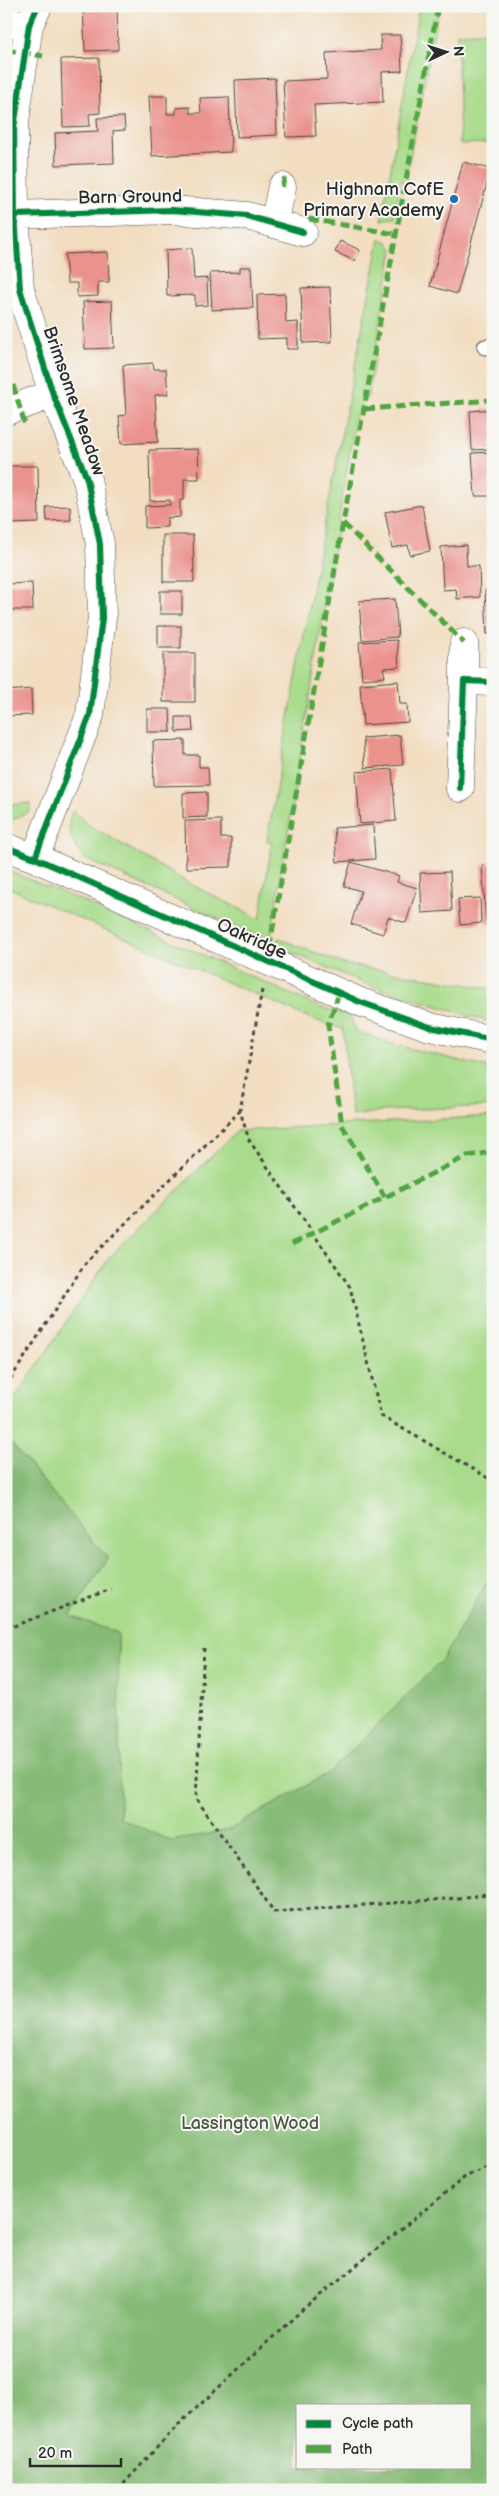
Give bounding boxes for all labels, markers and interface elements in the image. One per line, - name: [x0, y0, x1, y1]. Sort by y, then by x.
- north arrow: [422, 28, 472, 78]
- text: N: [450, 45, 467, 57]
- place label: Highnam CofE Primary Academy: [303, 179, 445, 221]
- street label: Barn Ground: [78, 186, 182, 208]
- marker: Highnam CofE Primary Academy: [448, 193, 460, 205]
- street label: Brimsome Meadow: [39, 324, 109, 478]
- street label: Oakridge: [214, 914, 291, 964]
- park label: Lassington Wood: [181, 2113, 319, 2134]
- legend: [296, 2404, 472, 2468]
- text: Cycle path: [342, 2414, 413, 2433]
- scale bar: [30, 2436, 121, 2468]
- text: Path: [342, 2440, 372, 2459]
- text: 20 m: [38, 2444, 72, 2463]

